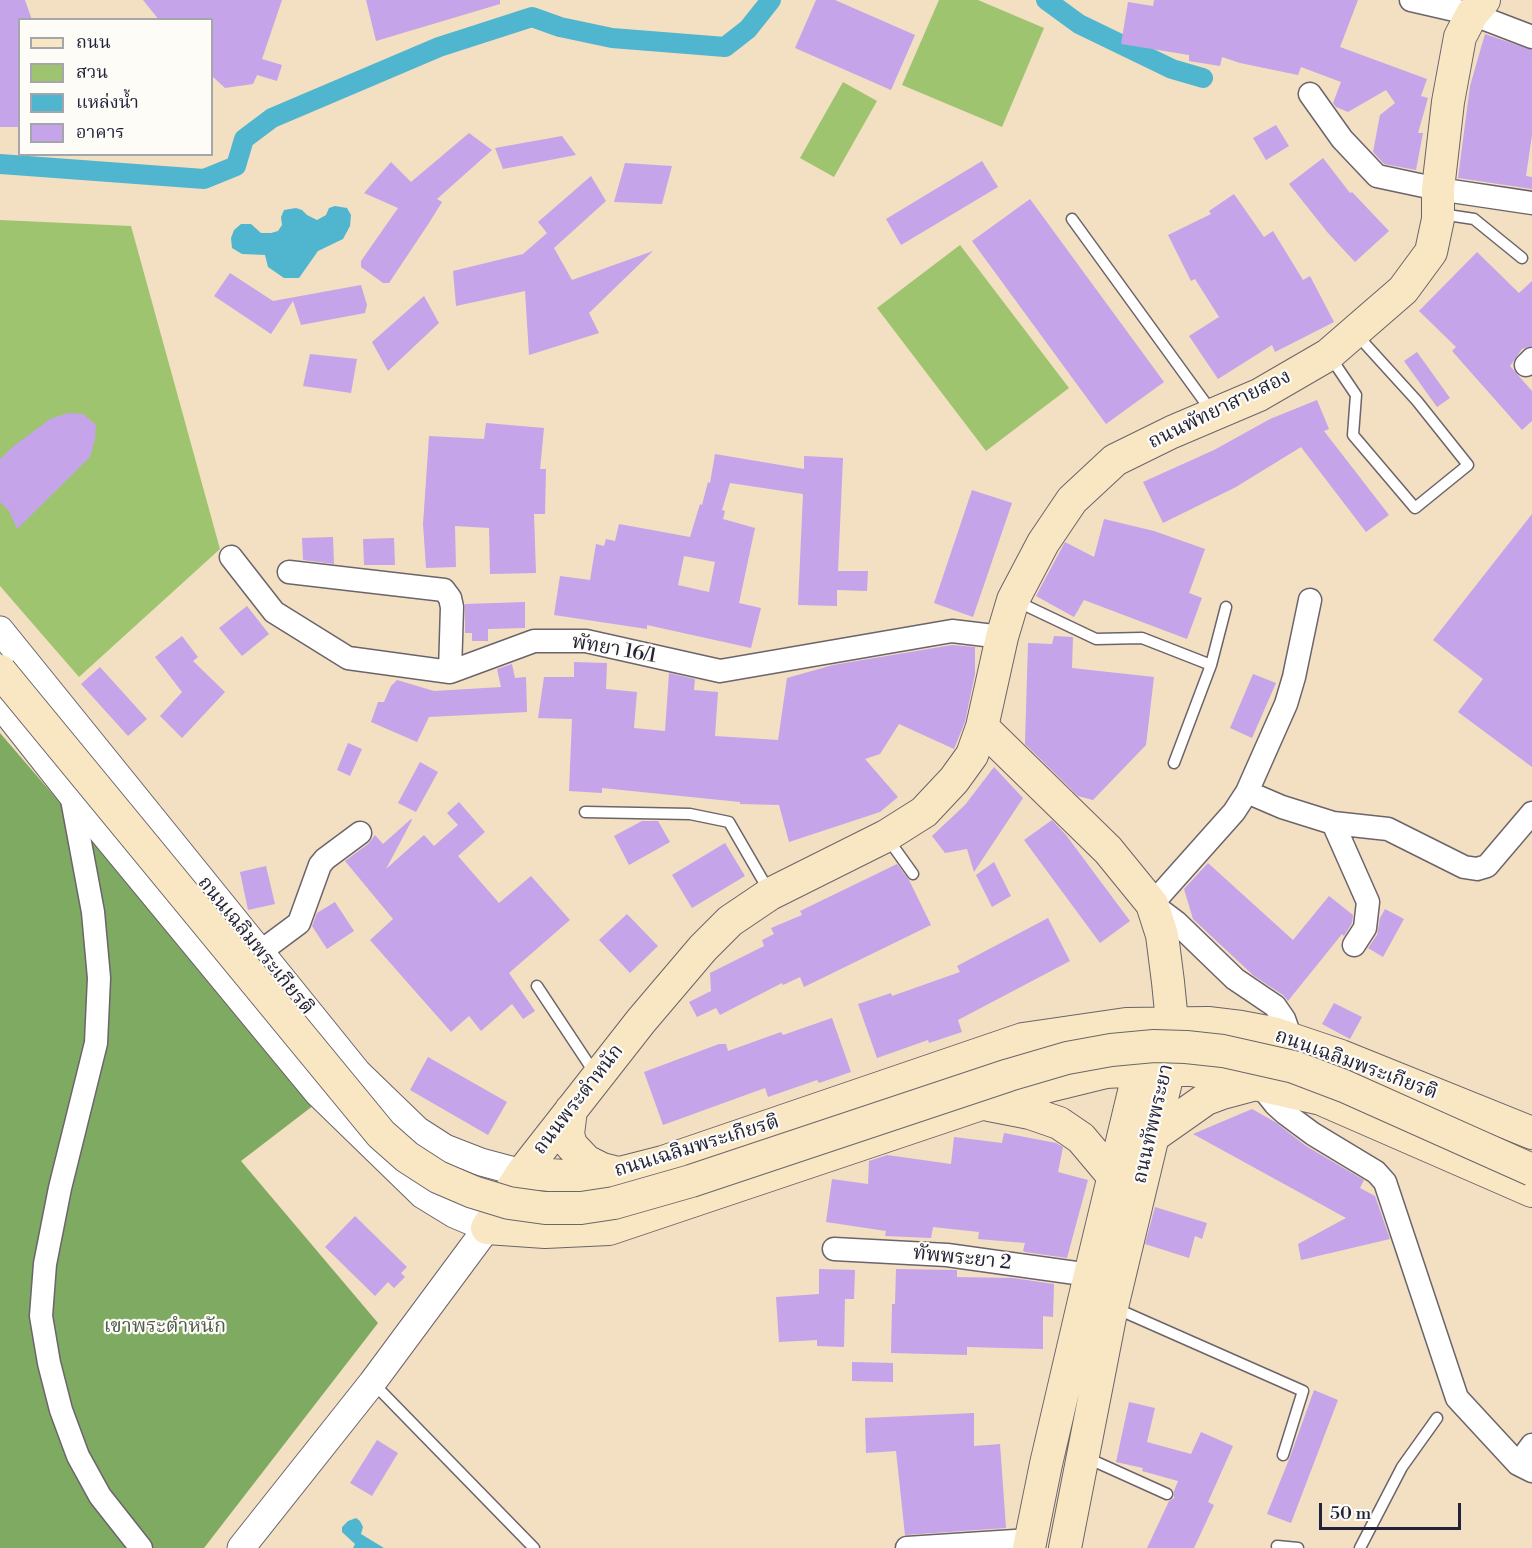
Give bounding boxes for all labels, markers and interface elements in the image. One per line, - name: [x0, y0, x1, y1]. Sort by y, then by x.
- legend: [18, 18, 213, 156]
- text: ถนน: [76, 31, 111, 54]
- text: สวน: [76, 61, 108, 84]
- text: แหล่งน้ำ: [76, 91, 139, 114]
- text: อาคาร: [76, 121, 125, 144]
- street label: ถนนพัทยาสายสอง: [1145, 365, 1295, 455]
- street label: พัทยา 16/1: [570, 631, 658, 669]
- street label: ถนนเฉลิมพระเกียรติ: [192, 872, 318, 1020]
- street label: ถนนเฉลิมพระเกียรติ: [1271, 1024, 1441, 1106]
- street label: ถนนพระตำหนัก: [529, 1040, 629, 1160]
- street label: ถนนทัพพระยา: [1129, 1062, 1179, 1186]
- street label: ถนนเฉลิมพระเกียรติ: [612, 1110, 782, 1184]
- street label: ทัพพระยา 2: [912, 1242, 1012, 1276]
- park label: เขาพระตำหนัก: [104, 1315, 226, 1339]
- scale bar: [1322, 1491, 1464, 1529]
- text: 50 m: [1330, 1502, 1371, 1525]

